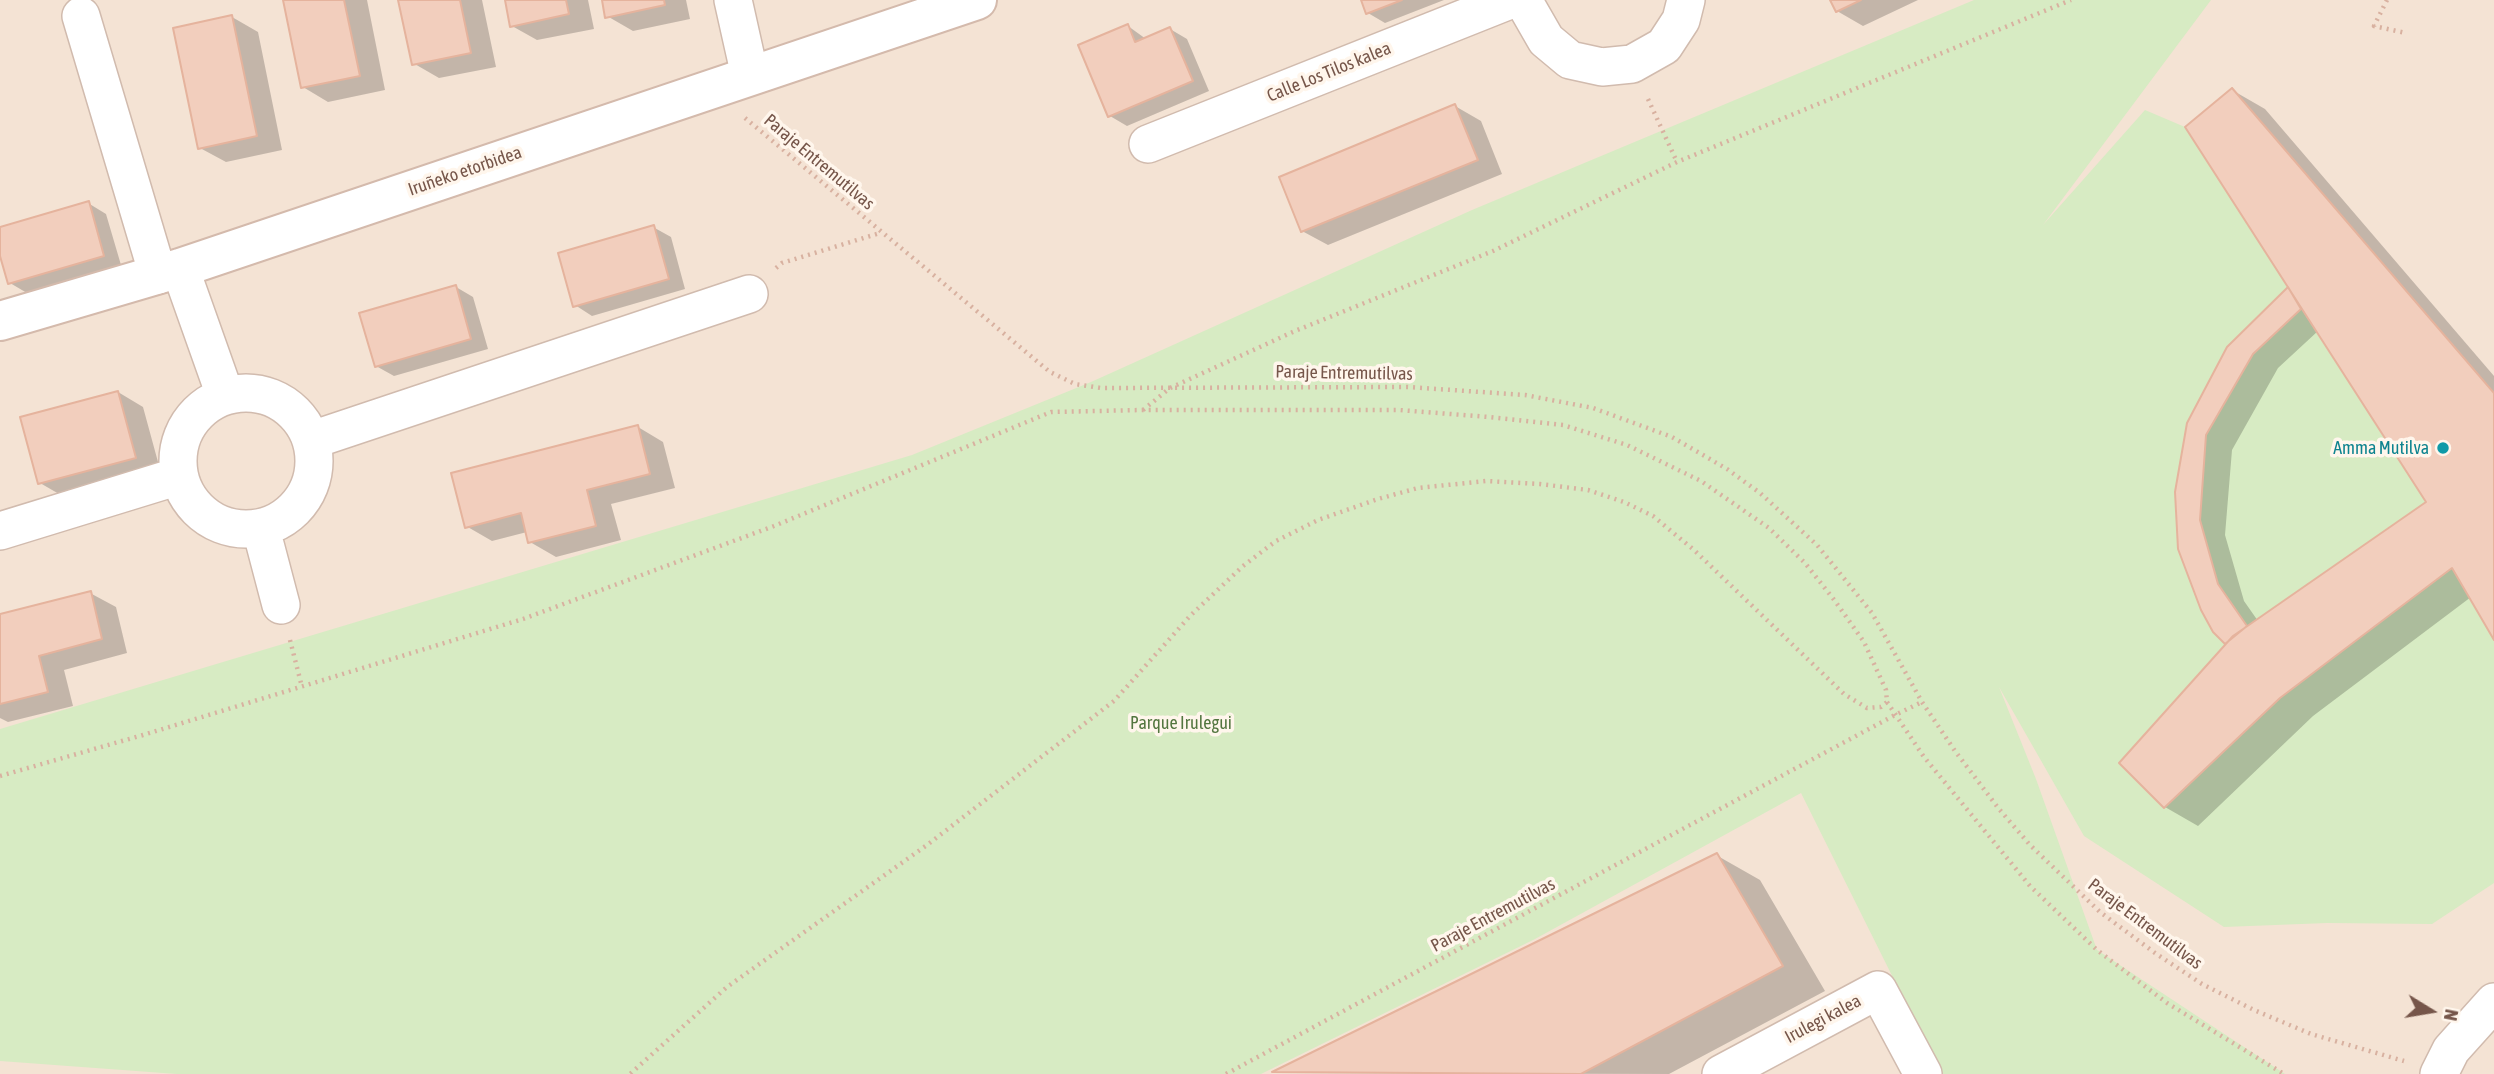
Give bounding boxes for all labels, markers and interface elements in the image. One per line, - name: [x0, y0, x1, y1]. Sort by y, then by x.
- street label: Calle Los Tilos kalea: [1264, 37, 1394, 107]
- street label: Paraje Entremutilvas: [759, 110, 879, 214]
- street label: Iruñeko etorbidea: [405, 141, 525, 201]
- street label: Paraje Entremutilvas: [1275, 361, 1413, 385]
- place label: Amma Mutilva: [2333, 437, 2429, 459]
- marker: Amma Mutilva: [2435, 440, 2451, 456]
- park label: Parque Irulegui: [1130, 712, 1232, 734]
- street label: Paraje Entremutilvas: [1427, 873, 1559, 957]
- street label: Paraje Entremutilvas: [2084, 874, 2206, 974]
- north arrow: [2396, 976, 2466, 1046]
- street label: Irulegi kalea: [1781, 990, 1865, 1048]
- text: N: [2440, 1007, 2463, 1023]

